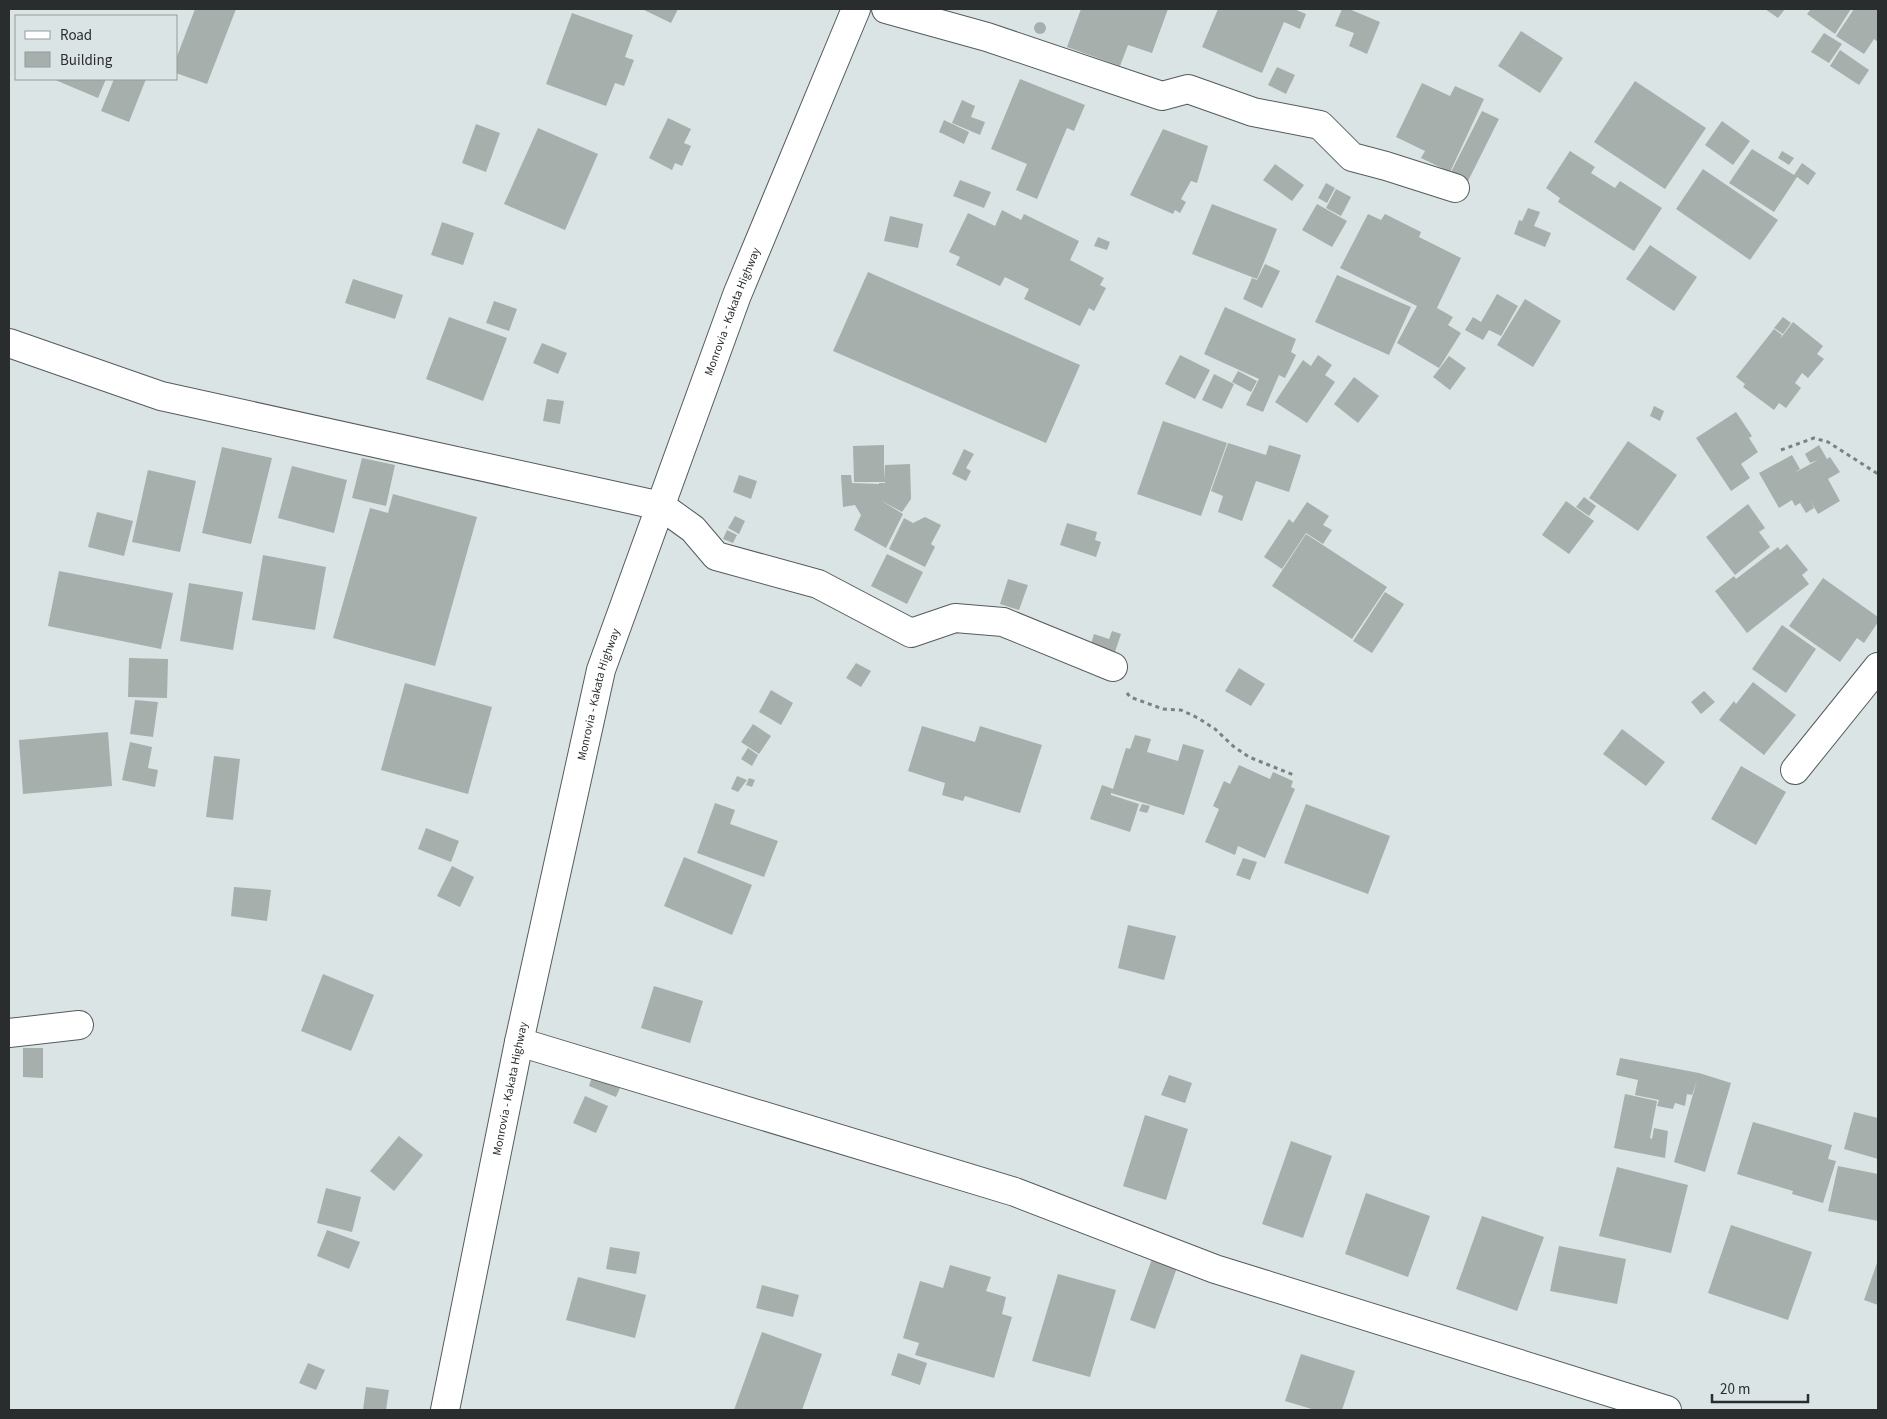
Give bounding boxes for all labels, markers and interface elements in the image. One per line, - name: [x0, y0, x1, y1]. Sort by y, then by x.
- legend: [15, 15, 178, 80]
- text: Road: [60, 25, 92, 46]
- text: Building: [60, 50, 113, 71]
- street label: Monrovia - Kakata Highway: [700, 244, 765, 378]
- street label: Monrovia - Kakata Highway: [573, 626, 624, 762]
- street label: Monrovia - Kakata Highway: [488, 1020, 532, 1157]
- scale bar: [1712, 1372, 1808, 1404]
- text: 20 m: [1720, 1379, 1750, 1400]

